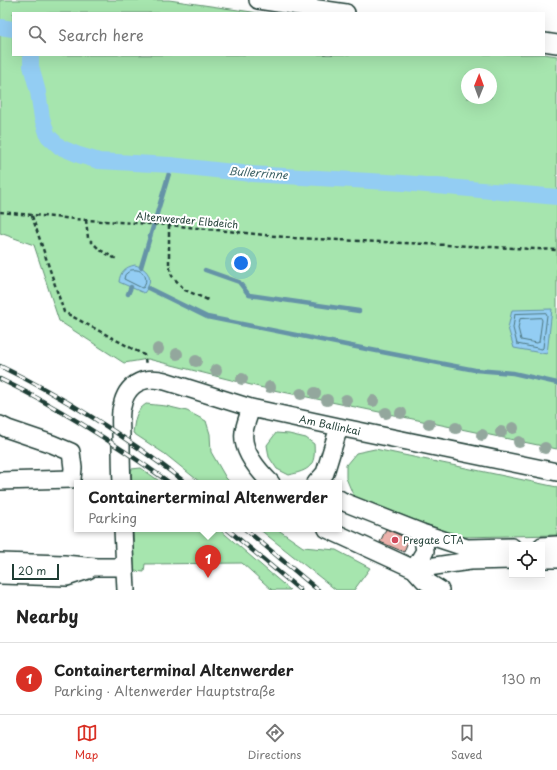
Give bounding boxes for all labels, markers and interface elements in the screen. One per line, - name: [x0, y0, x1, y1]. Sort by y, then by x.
- search box: [12, 12, 545, 56]
- icon: search: [26, 23, 48, 45]
- text: Search here: [58, 23, 144, 46]
- north arrow: [461, 68, 497, 104]
- water label: Bullerrinne: [228, 162, 289, 183]
- street label: Altenwerder Elbdeich: [135, 208, 239, 231]
- your location: [231, 253, 251, 273]
- street label: Am Ballinkai: [298, 411, 363, 438]
- popup: [74, 480, 342, 532]
- text: Containerterminal Altenwerder: [88, 485, 328, 508]
- text: Parking: [88, 508, 137, 527]
- place label: Pregate CTA: [403, 532, 464, 547]
- marker: Pregate CTA: [390, 535, 400, 545]
- map controls: [509, 542, 545, 578]
- button: locate: [509, 542, 545, 578]
- pin: 1: [195, 545, 221, 578]
- scale bar: [12, 562, 59, 581]
- text: 20 m: [18, 562, 46, 579]
- text: Nearby: [16, 603, 78, 629]
- text: Containerterminal Altenwerder: [54, 658, 293, 681]
- text: 1: [26, 669, 32, 688]
- text: 130 m: [502, 669, 541, 688]
- text: Parking · Altenwerder Hauptstraße: [54, 681, 275, 700]
- tab: Map: [75, 722, 98, 763]
- tab: Directions: [248, 722, 301, 763]
- tab: Saved: [451, 722, 482, 763]

